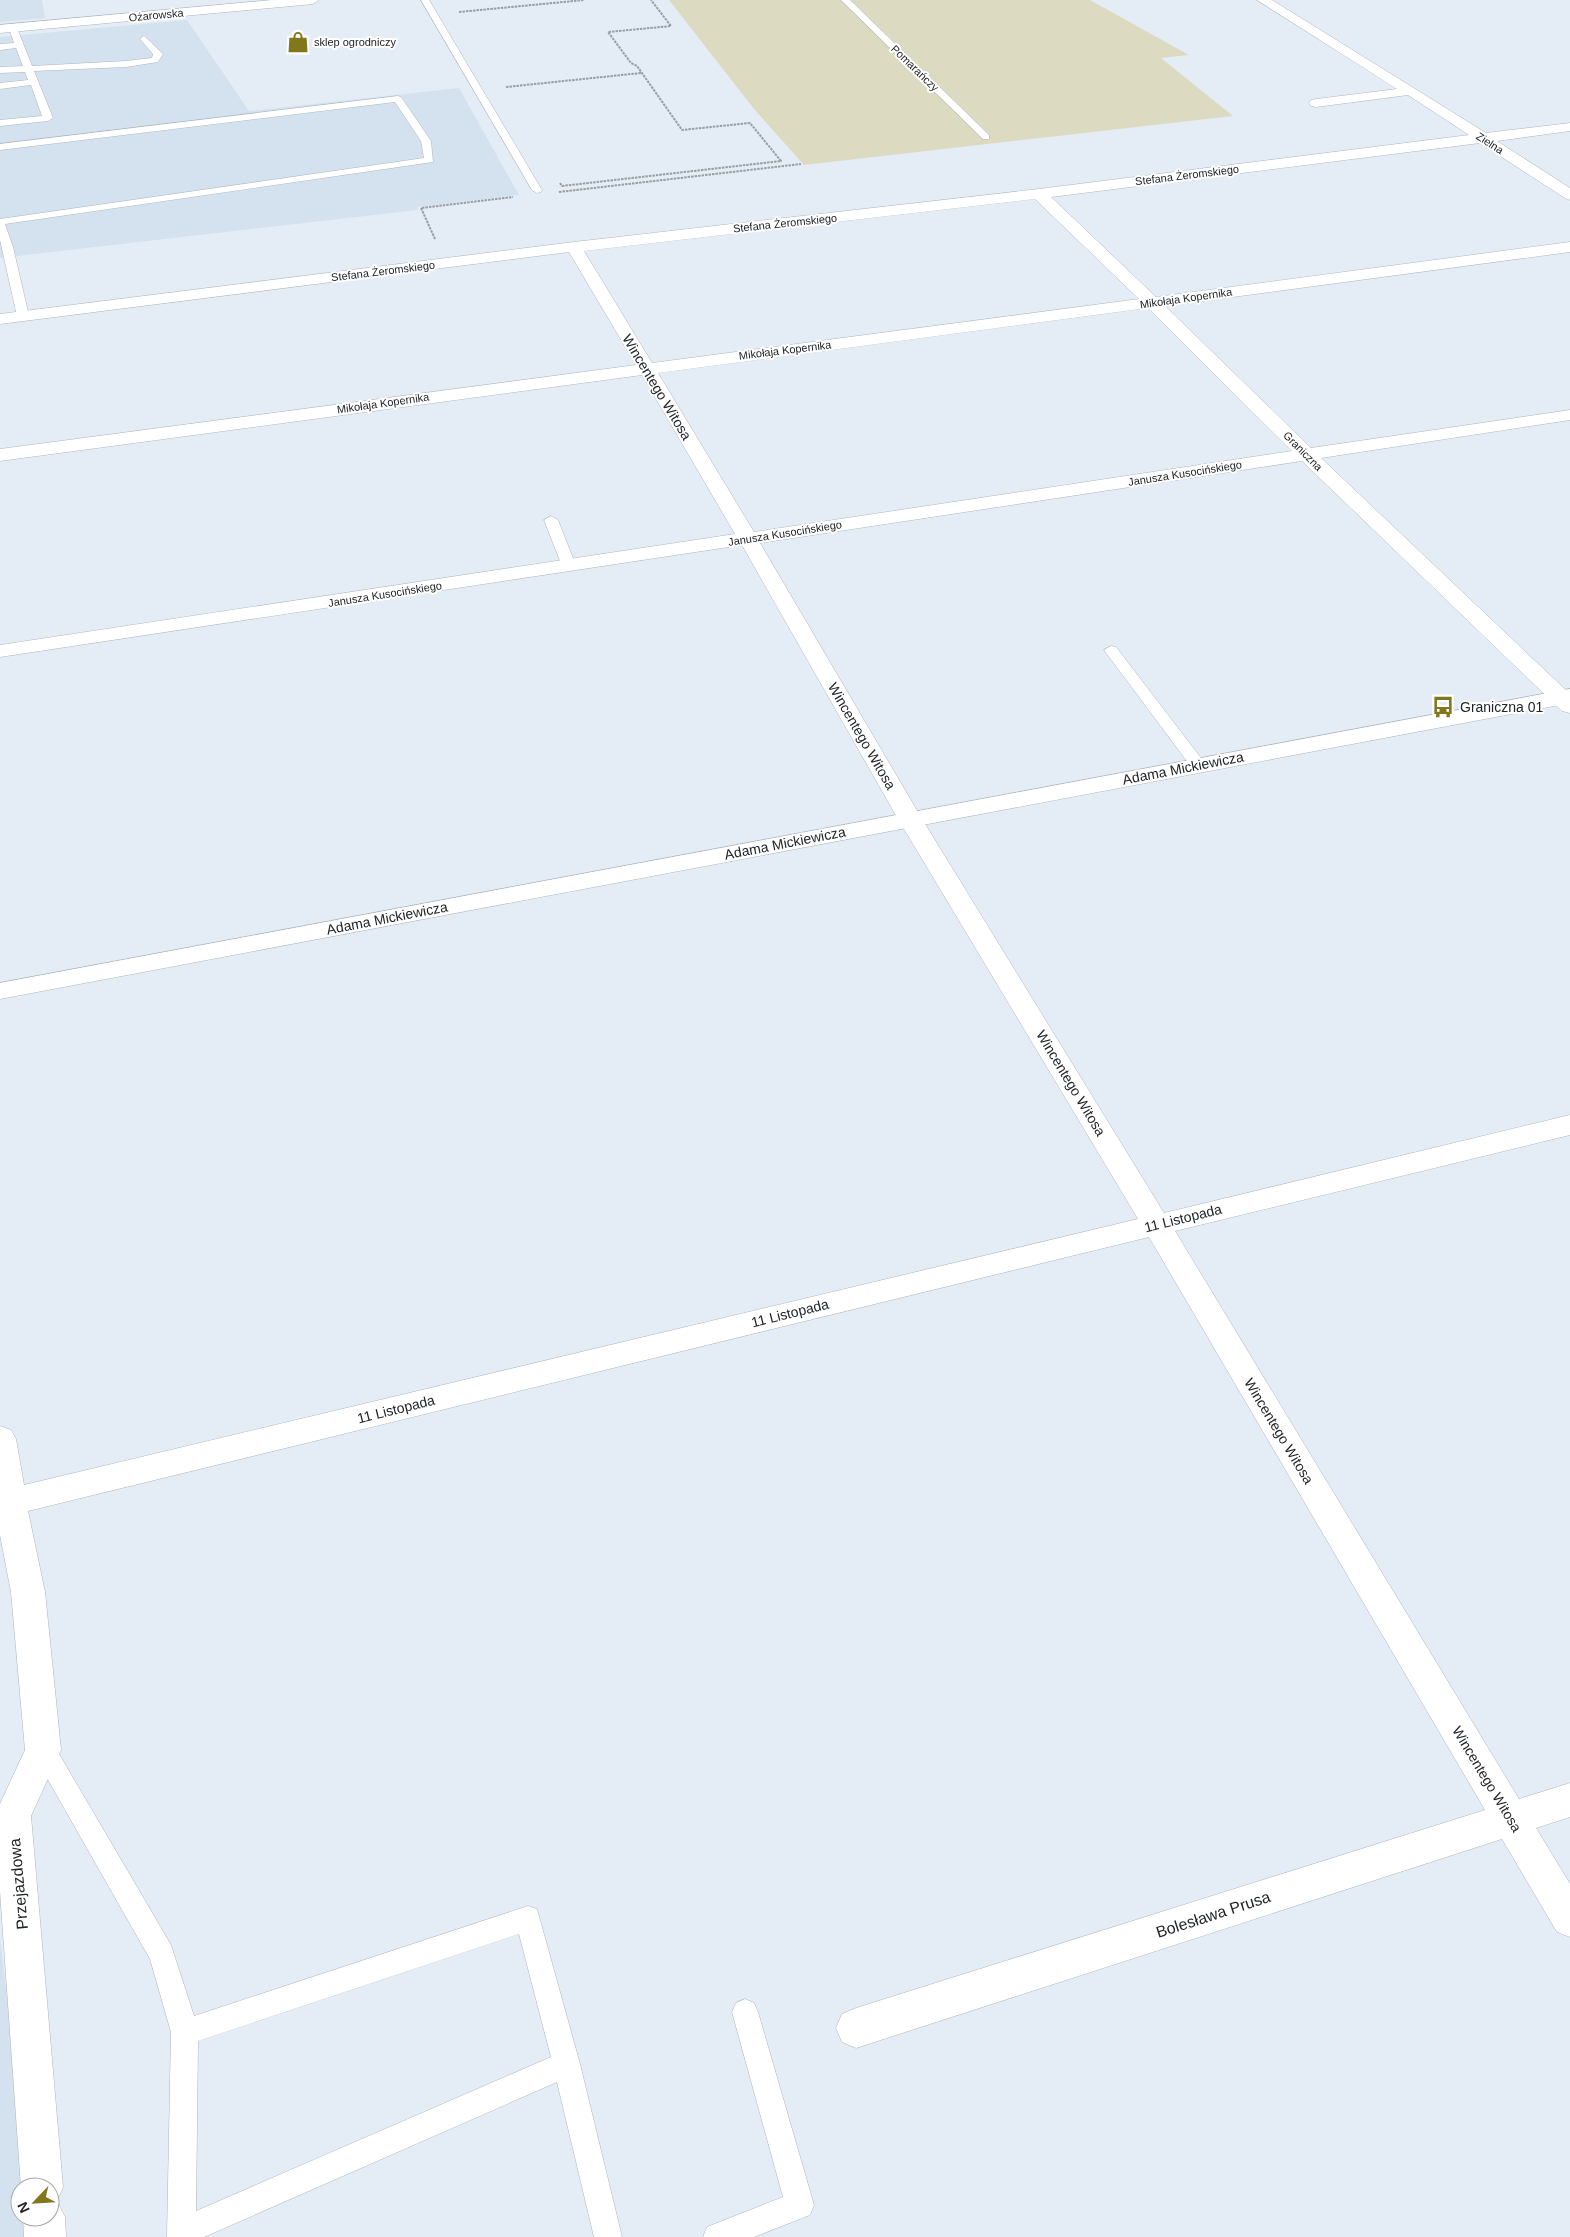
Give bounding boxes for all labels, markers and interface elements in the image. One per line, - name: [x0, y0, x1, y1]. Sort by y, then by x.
- street label: Ożarowska: [128, 7, 185, 23]
- shop icon: sklep ogrodniczy: [285, 29, 311, 55]
- place label: sklep ogrodniczy: [314, 36, 396, 48]
- street label: Pomarańczy: [889, 42, 942, 94]
- street label: Zielna: [1474, 130, 1507, 157]
- street label: Stefana Żeromskiego: [1134, 163, 1240, 187]
- street label: Stefana Żeromskiego: [732, 212, 838, 234]
- street label: Stefana Żeromskiego: [330, 259, 436, 283]
- street label: Mikołaja Kopernika: [1139, 285, 1234, 310]
- street label: Wincentego Witosa: [619, 331, 695, 443]
- street label: Mikołaja Kopernika: [738, 338, 833, 362]
- street label: Mikołaja Kopernika: [336, 390, 431, 415]
- street label: Graniczna: [1281, 429, 1326, 474]
- street label: Janusza Kusocińskiego: [1127, 458, 1243, 488]
- street label: Janusza Kusocińskiego: [727, 518, 843, 548]
- street label: Janusza Kusocińskiego: [327, 579, 443, 609]
- street label: Wincentego Witosa: [825, 680, 899, 792]
- bus stop icon: Graniczna 01: [1430, 694, 1456, 720]
- place label: Graniczna 01: [1460, 699, 1543, 715]
- street label: Adama Mickiewicza: [1121, 748, 1245, 788]
- street label: Adama Mickiewicza: [723, 823, 847, 863]
- street label: Adama Mickiewicza: [325, 898, 449, 938]
- street label: Wincentego Witosa: [1033, 1027, 1109, 1139]
- street label: 11 Listopada: [1143, 1201, 1224, 1235]
- street label: 11 Listopada: [750, 1296, 831, 1330]
- street label: Wincentego Witosa: [1241, 1375, 1317, 1487]
- street label: 11 Listopada: [356, 1392, 437, 1426]
- street label: Wincentego Witosa: [1449, 1723, 1525, 1835]
- street label: Przejazdowa: [6, 1837, 31, 1930]
- street label: Bolesława Prusa: [1154, 1888, 1273, 1941]
- north arrow: [10, 2177, 60, 2227]
- text: N: [14, 2200, 33, 2215]

